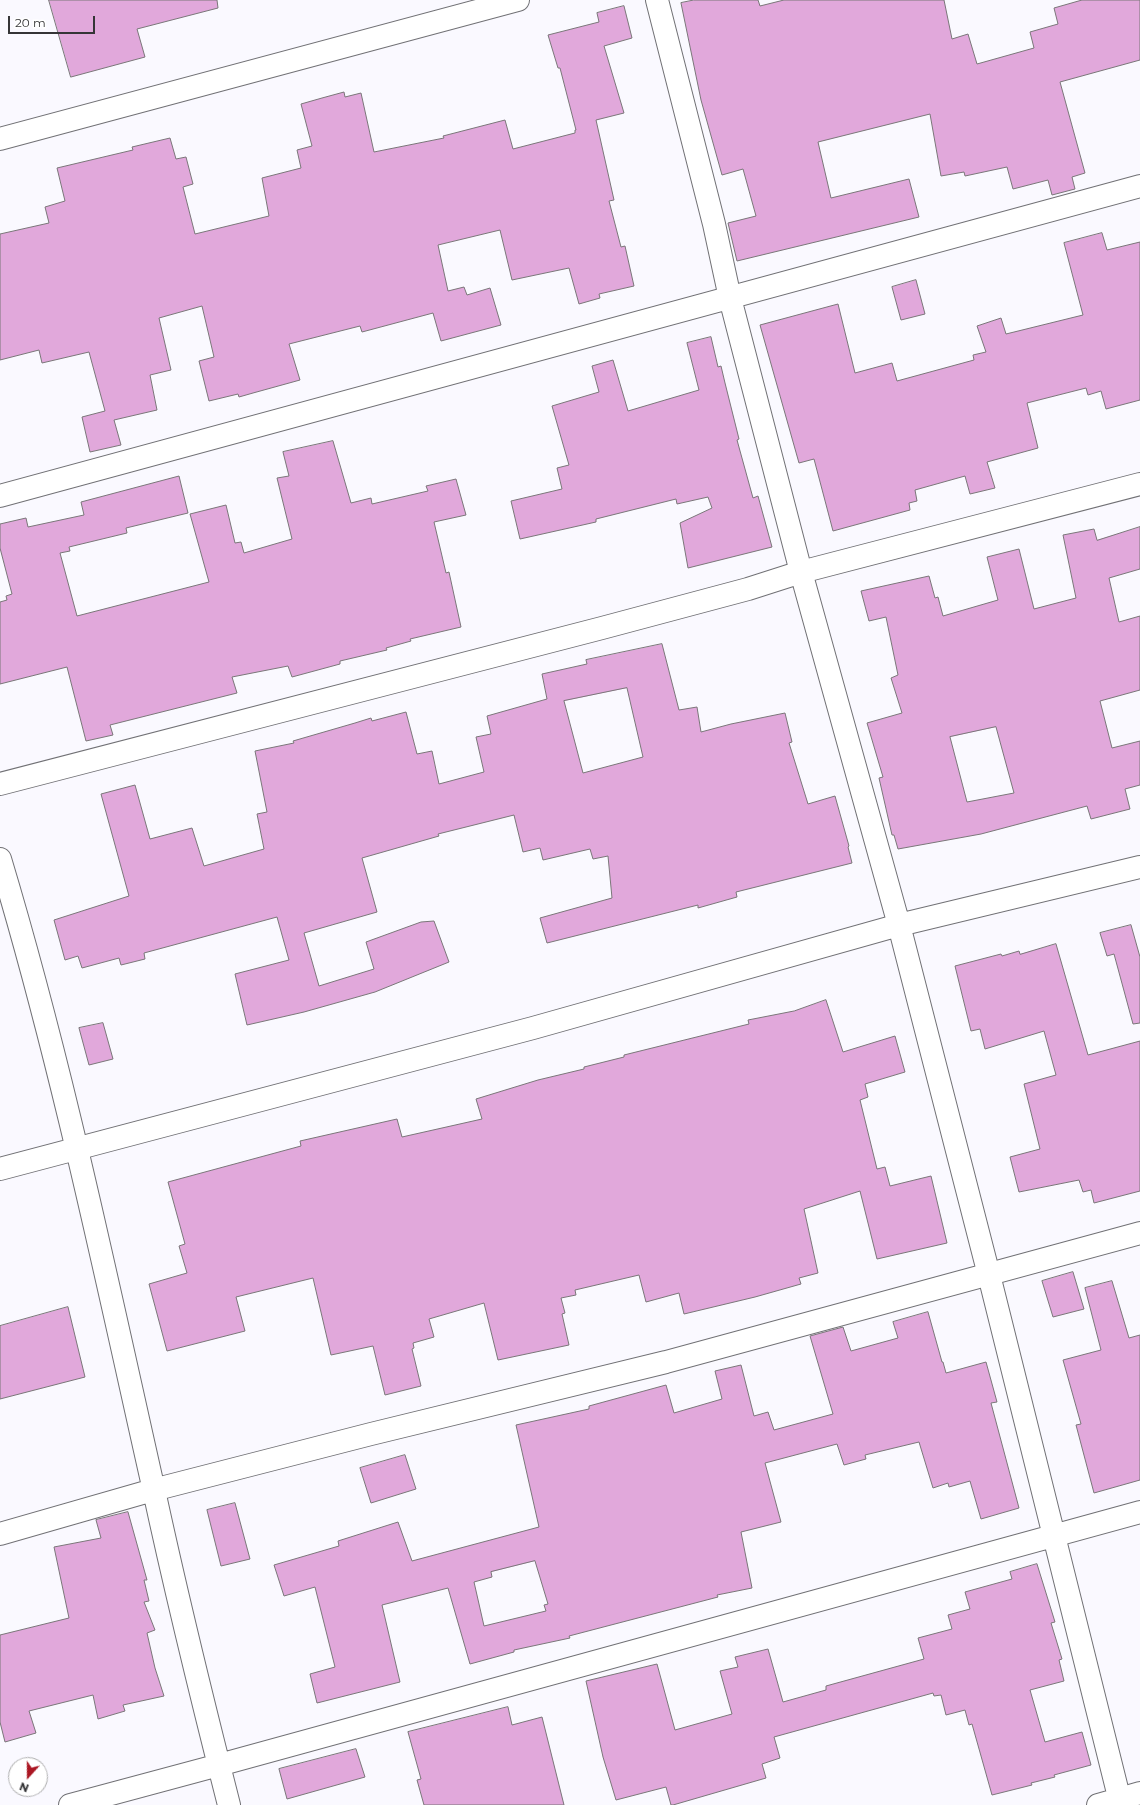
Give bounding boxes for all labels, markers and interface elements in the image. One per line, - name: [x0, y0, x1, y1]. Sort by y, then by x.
- scale bar: [10, 8, 97, 34]
- text: 20 m: [15, 15, 46, 30]
- north arrow: [8, 1757, 48, 1797]
- text: N: [17, 1779, 31, 1795]

